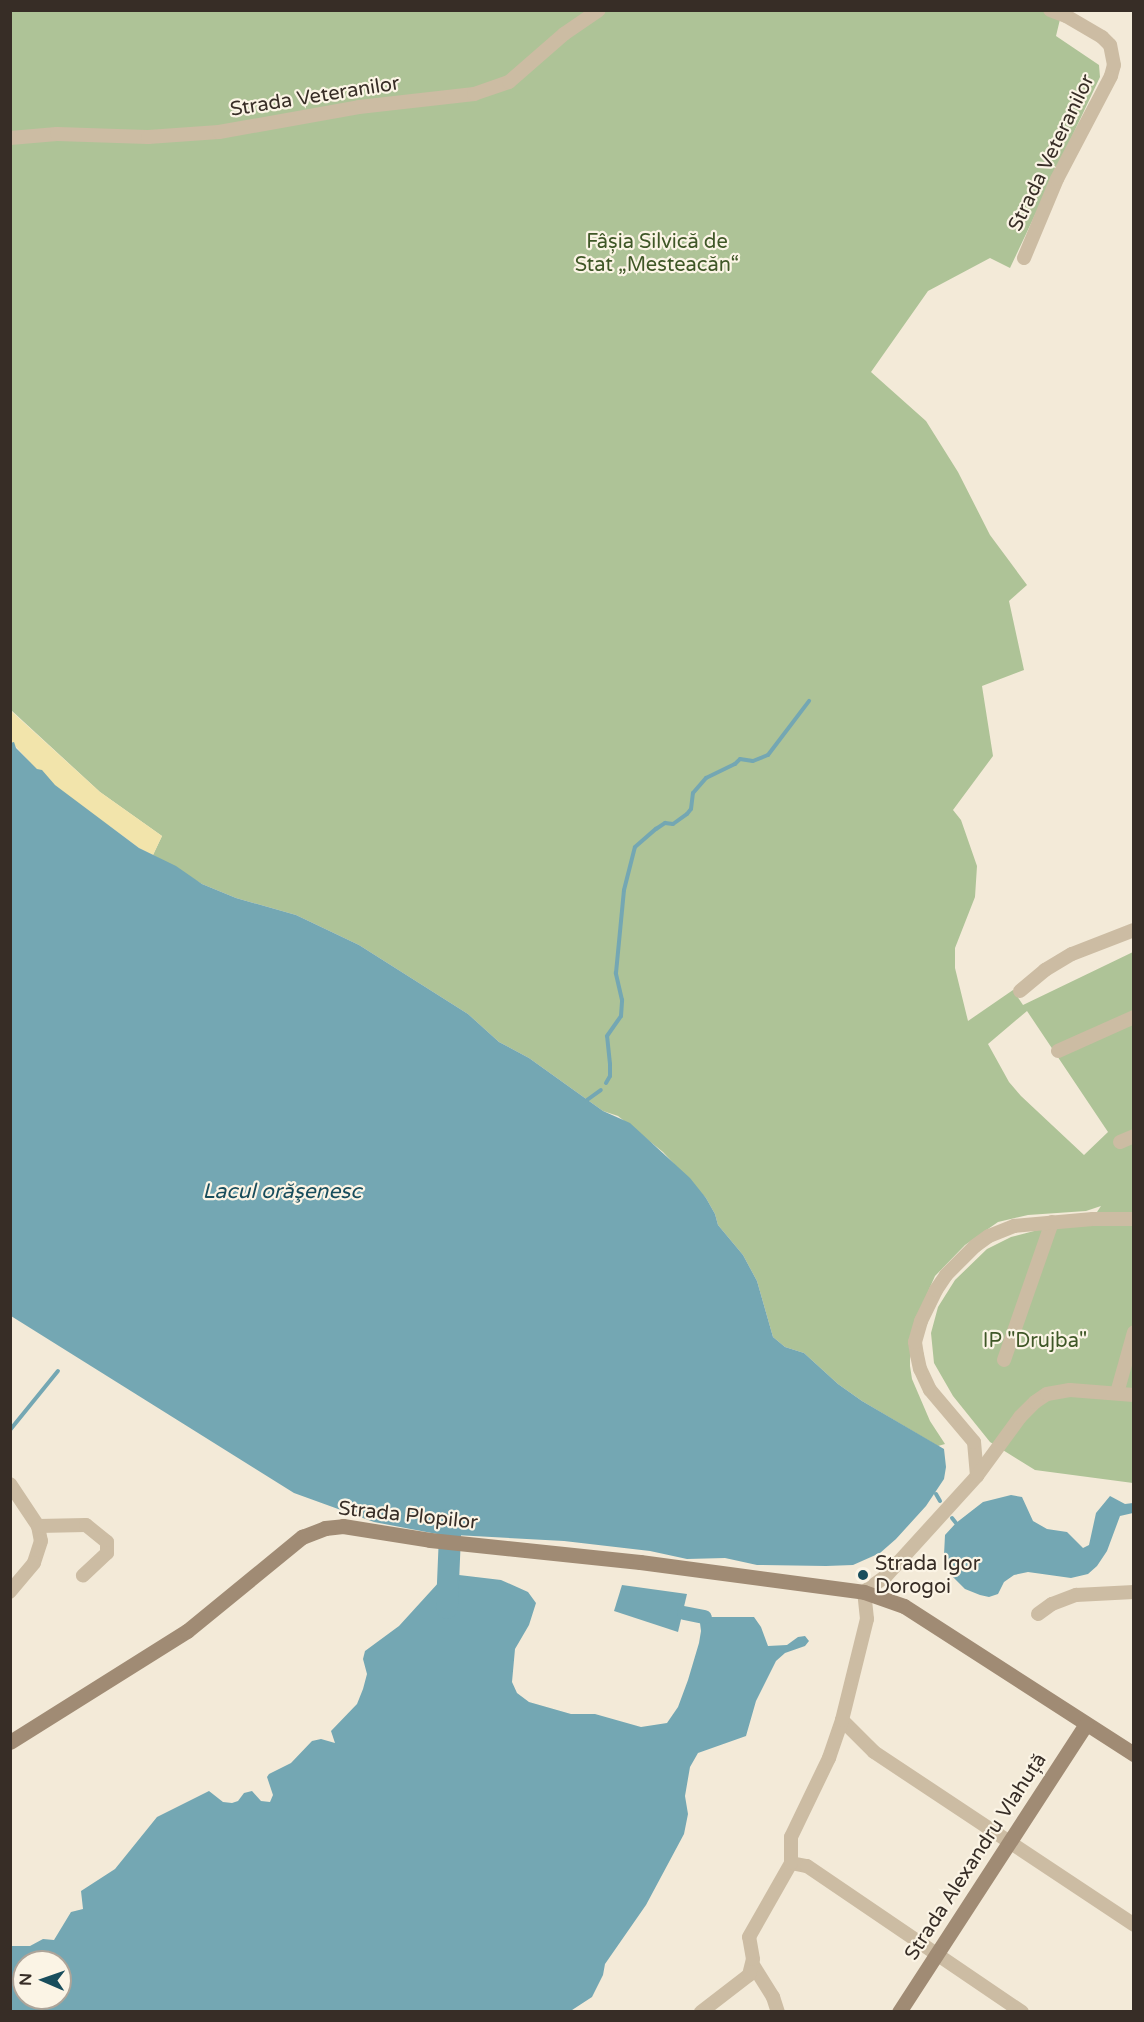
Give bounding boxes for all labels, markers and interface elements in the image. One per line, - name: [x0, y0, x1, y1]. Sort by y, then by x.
- street label: Strada Veteranilor: [1004, 71, 1100, 235]
- street label: Strada Veteranilor: [229, 72, 401, 122]
- park label: Fâșia Silvică de Stat „Mesteacăn“: [575, 231, 739, 278]
- water label: Lacul orăşenesc: [202, 1179, 362, 1205]
- park label: IP "Drujba": [983, 1329, 1087, 1353]
- street label: Strada Plopilor: [337, 1497, 479, 1535]
- place label: Strada Igor Dorogoi: [875, 1552, 980, 1599]
- marker: Strada Igor Dorogoi: [856, 1568, 870, 1582]
- street label: Strada Аlexandru Vlahuță: [900, 1749, 1052, 1965]
- north arrow: [12, 1950, 72, 2010]
- text: N: [16, 1973, 36, 1986]

